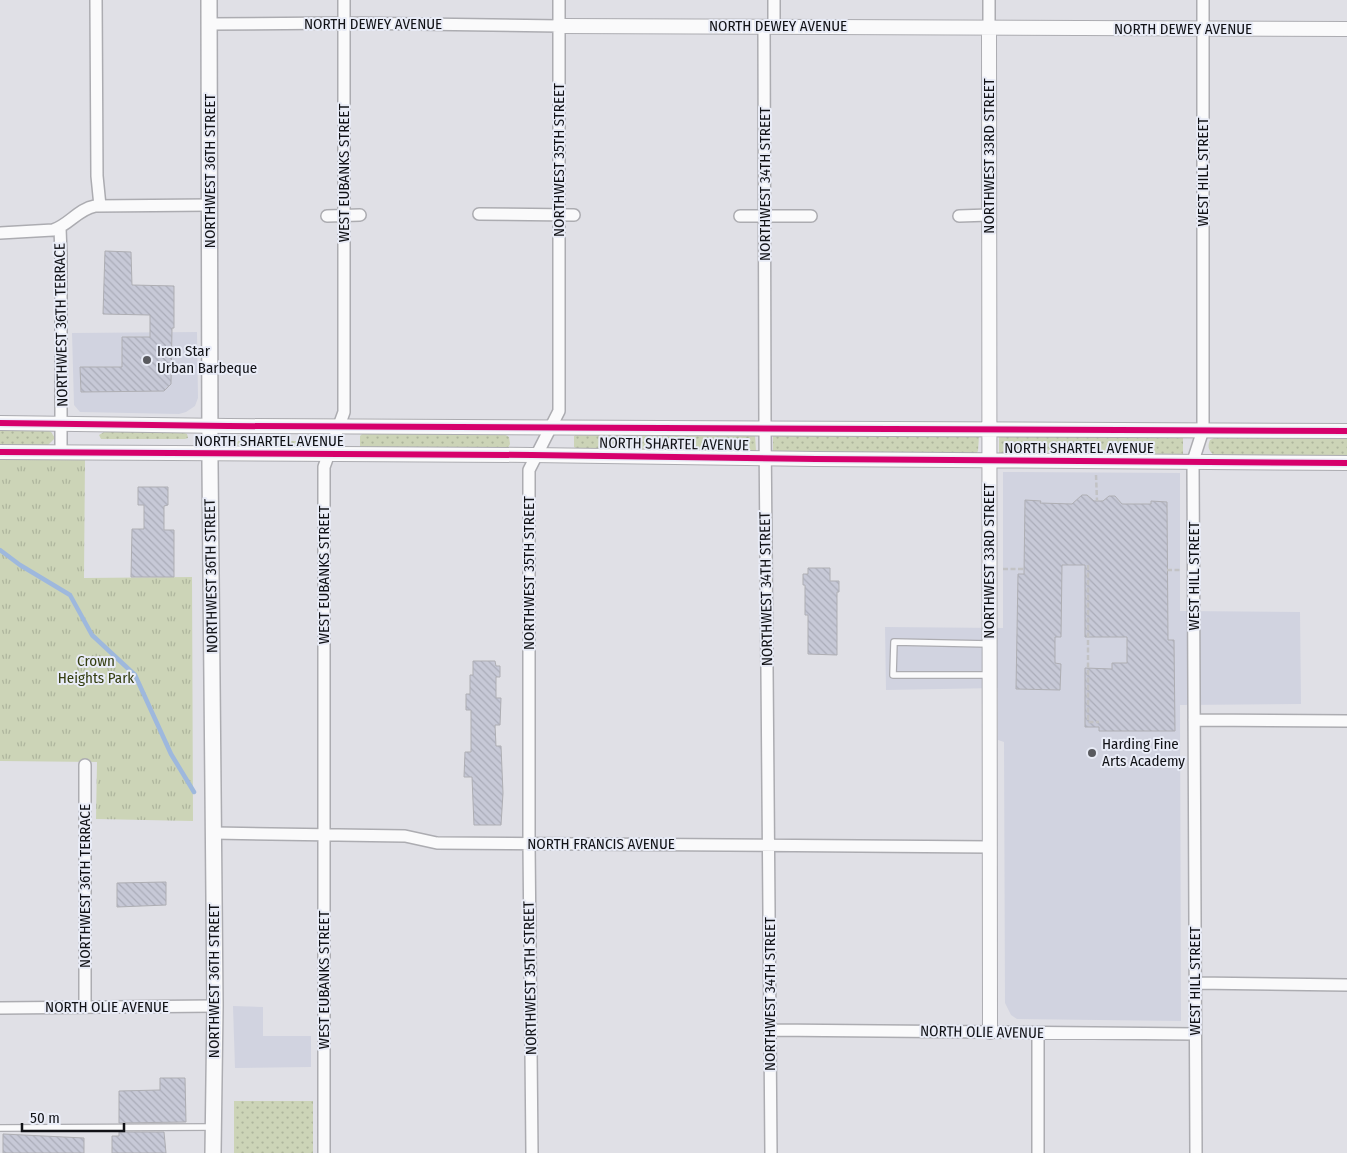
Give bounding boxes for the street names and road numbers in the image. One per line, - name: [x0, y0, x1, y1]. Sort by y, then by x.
- street label: NORTH DEWEY AVENUE: [304, 15, 442, 33]
- street label: NORTH DEWEY AVENUE: [709, 17, 847, 35]
- street label: NORTH DEWEY AVENUE: [1114, 20, 1252, 38]
- street label: NORTHWEST 33RD STREET: [980, 78, 998, 234]
- street label: NORTHWEST 35TH STREET: [550, 83, 568, 237]
- street label: NORTHWEST 36TH STREET: [201, 94, 219, 248]
- street label: WEST EUBANKS STREET: [335, 104, 353, 242]
- street label: NORTHWEST 34TH STREET: [756, 107, 774, 261]
- street label: WEST HILL STREET: [1194, 118, 1212, 226]
- street label: NORTHWEST 36TH TERRACE: [51, 243, 71, 407]
- street label: NORTH SHARTEL AVENUE: [194, 432, 344, 450]
- street label: NORTH SHARTEL AVENUE: [599, 434, 749, 454]
- street label: NORTH SHARTEL AVENUE: [1004, 439, 1154, 457]
- street label: NORTHWEST 33RD STREET: [980, 483, 998, 639]
- street label: NORTHWEST 35TH STREET: [520, 496, 538, 650]
- street label: NORTHWEST 36TH STREET: [201, 499, 221, 653]
- street label: WEST EUBANKS STREET: [315, 506, 333, 644]
- street label: NORTHWEST 34TH STREET: [756, 512, 776, 666]
- street label: WEST HILL STREET: [1185, 522, 1203, 630]
- street label: NORTHWEST 36TH TERRACE: [76, 804, 94, 968]
- street label: NORTH FRANCIS AVENUE: [527, 835, 675, 853]
- street label: NORTHWEST 35TH STREET: [520, 901, 540, 1055]
- street label: NORTHWEST 36TH STREET: [205, 904, 223, 1058]
- street label: WEST EUBANKS STREET: [315, 911, 333, 1049]
- street label: NORTHWEST 34TH STREET: [761, 917, 779, 1071]
- street label: WEST HILL STREET: [1186, 927, 1204, 1035]
- street label: NORTH OLIE AVENUE: [45, 998, 169, 1016]
- street label: NORTH OLIE AVENUE: [920, 1022, 1044, 1042]

